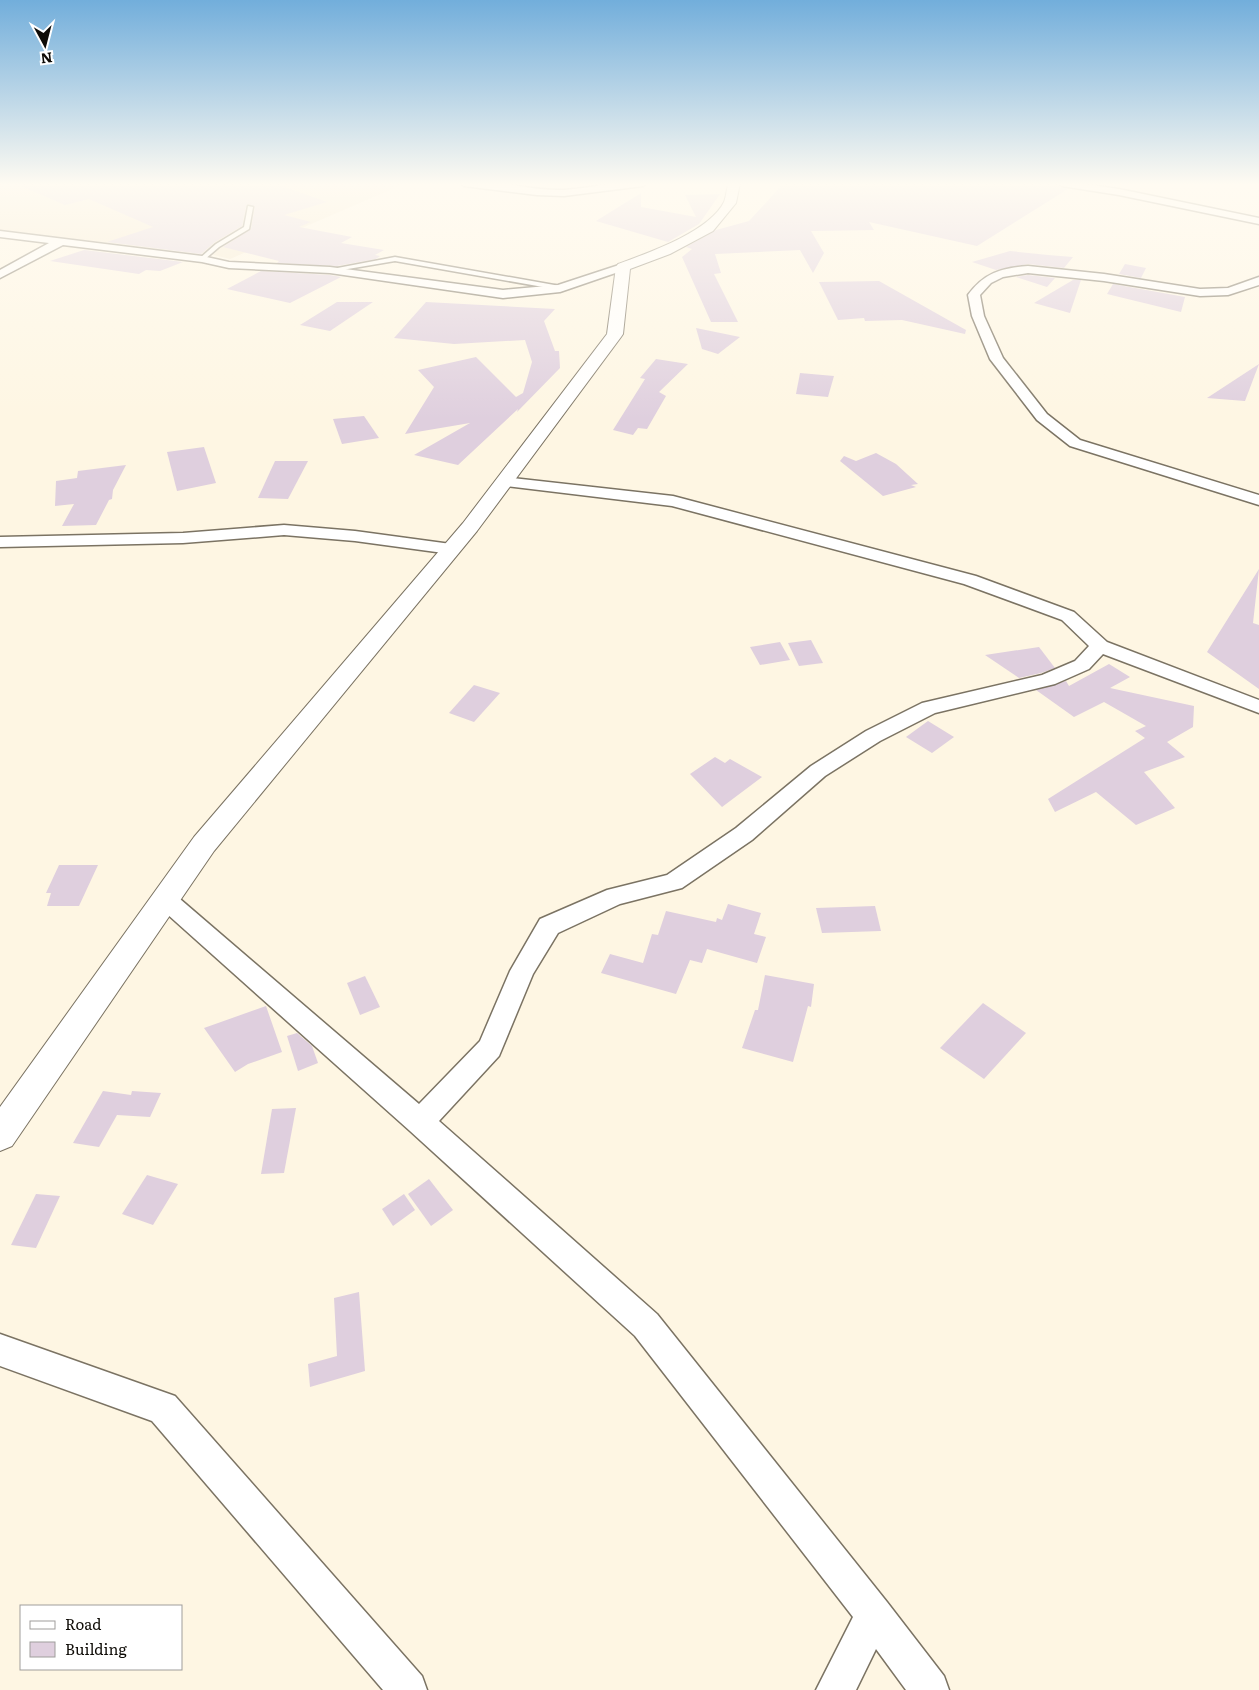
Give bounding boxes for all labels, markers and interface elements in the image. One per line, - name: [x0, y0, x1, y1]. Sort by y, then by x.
- north arrow: [20, 20, 70, 70]
- text: N: [39, 48, 54, 70]
- legend: [20, 1605, 182, 1670]
- text: Road: [65, 1612, 101, 1635]
- text: Building: [65, 1637, 127, 1660]

